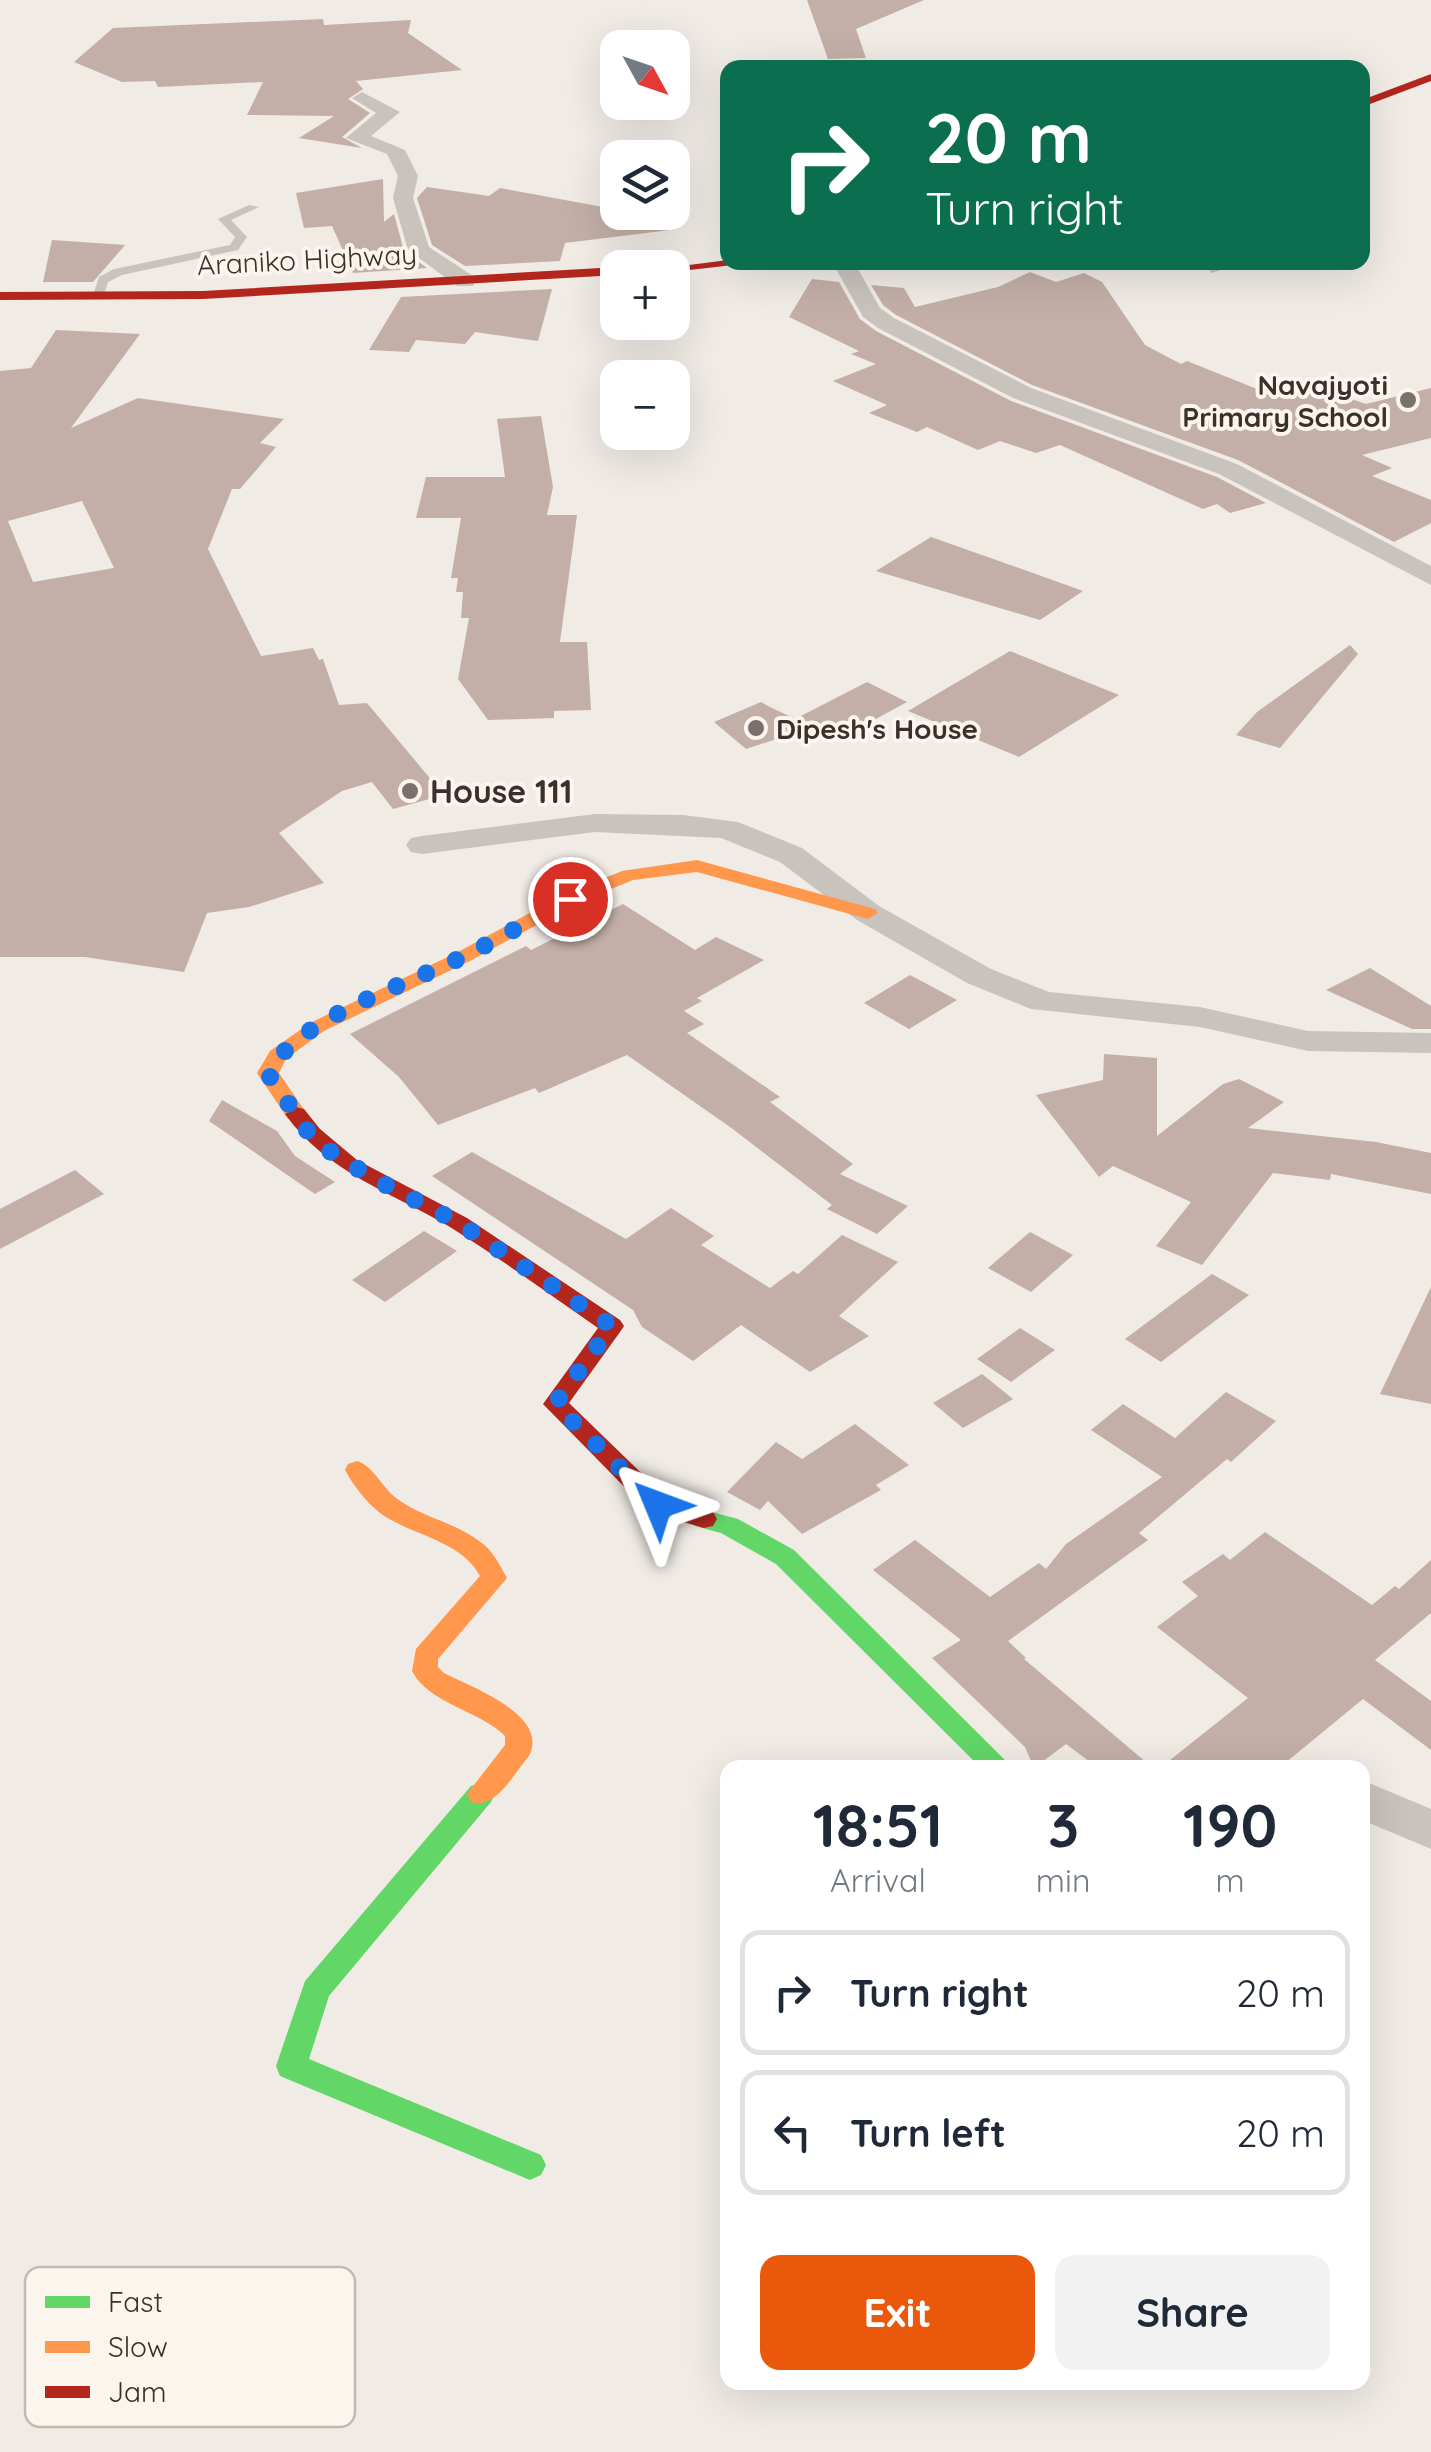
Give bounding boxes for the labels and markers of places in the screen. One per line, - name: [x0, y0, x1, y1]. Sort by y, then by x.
- place label: Navajyoti Primary School: [1182, 367, 1388, 434]
- marker: Navajyoti Primary School: [1397, 389, 1419, 411]
- place label: Dipesh's House: [776, 711, 978, 746]
- marker: Dipesh's House: [745, 717, 767, 739]
- place label: House 111: [430, 771, 572, 811]
- marker: House 111: [399, 780, 421, 802]
- pin: [528, 857, 613, 942]

